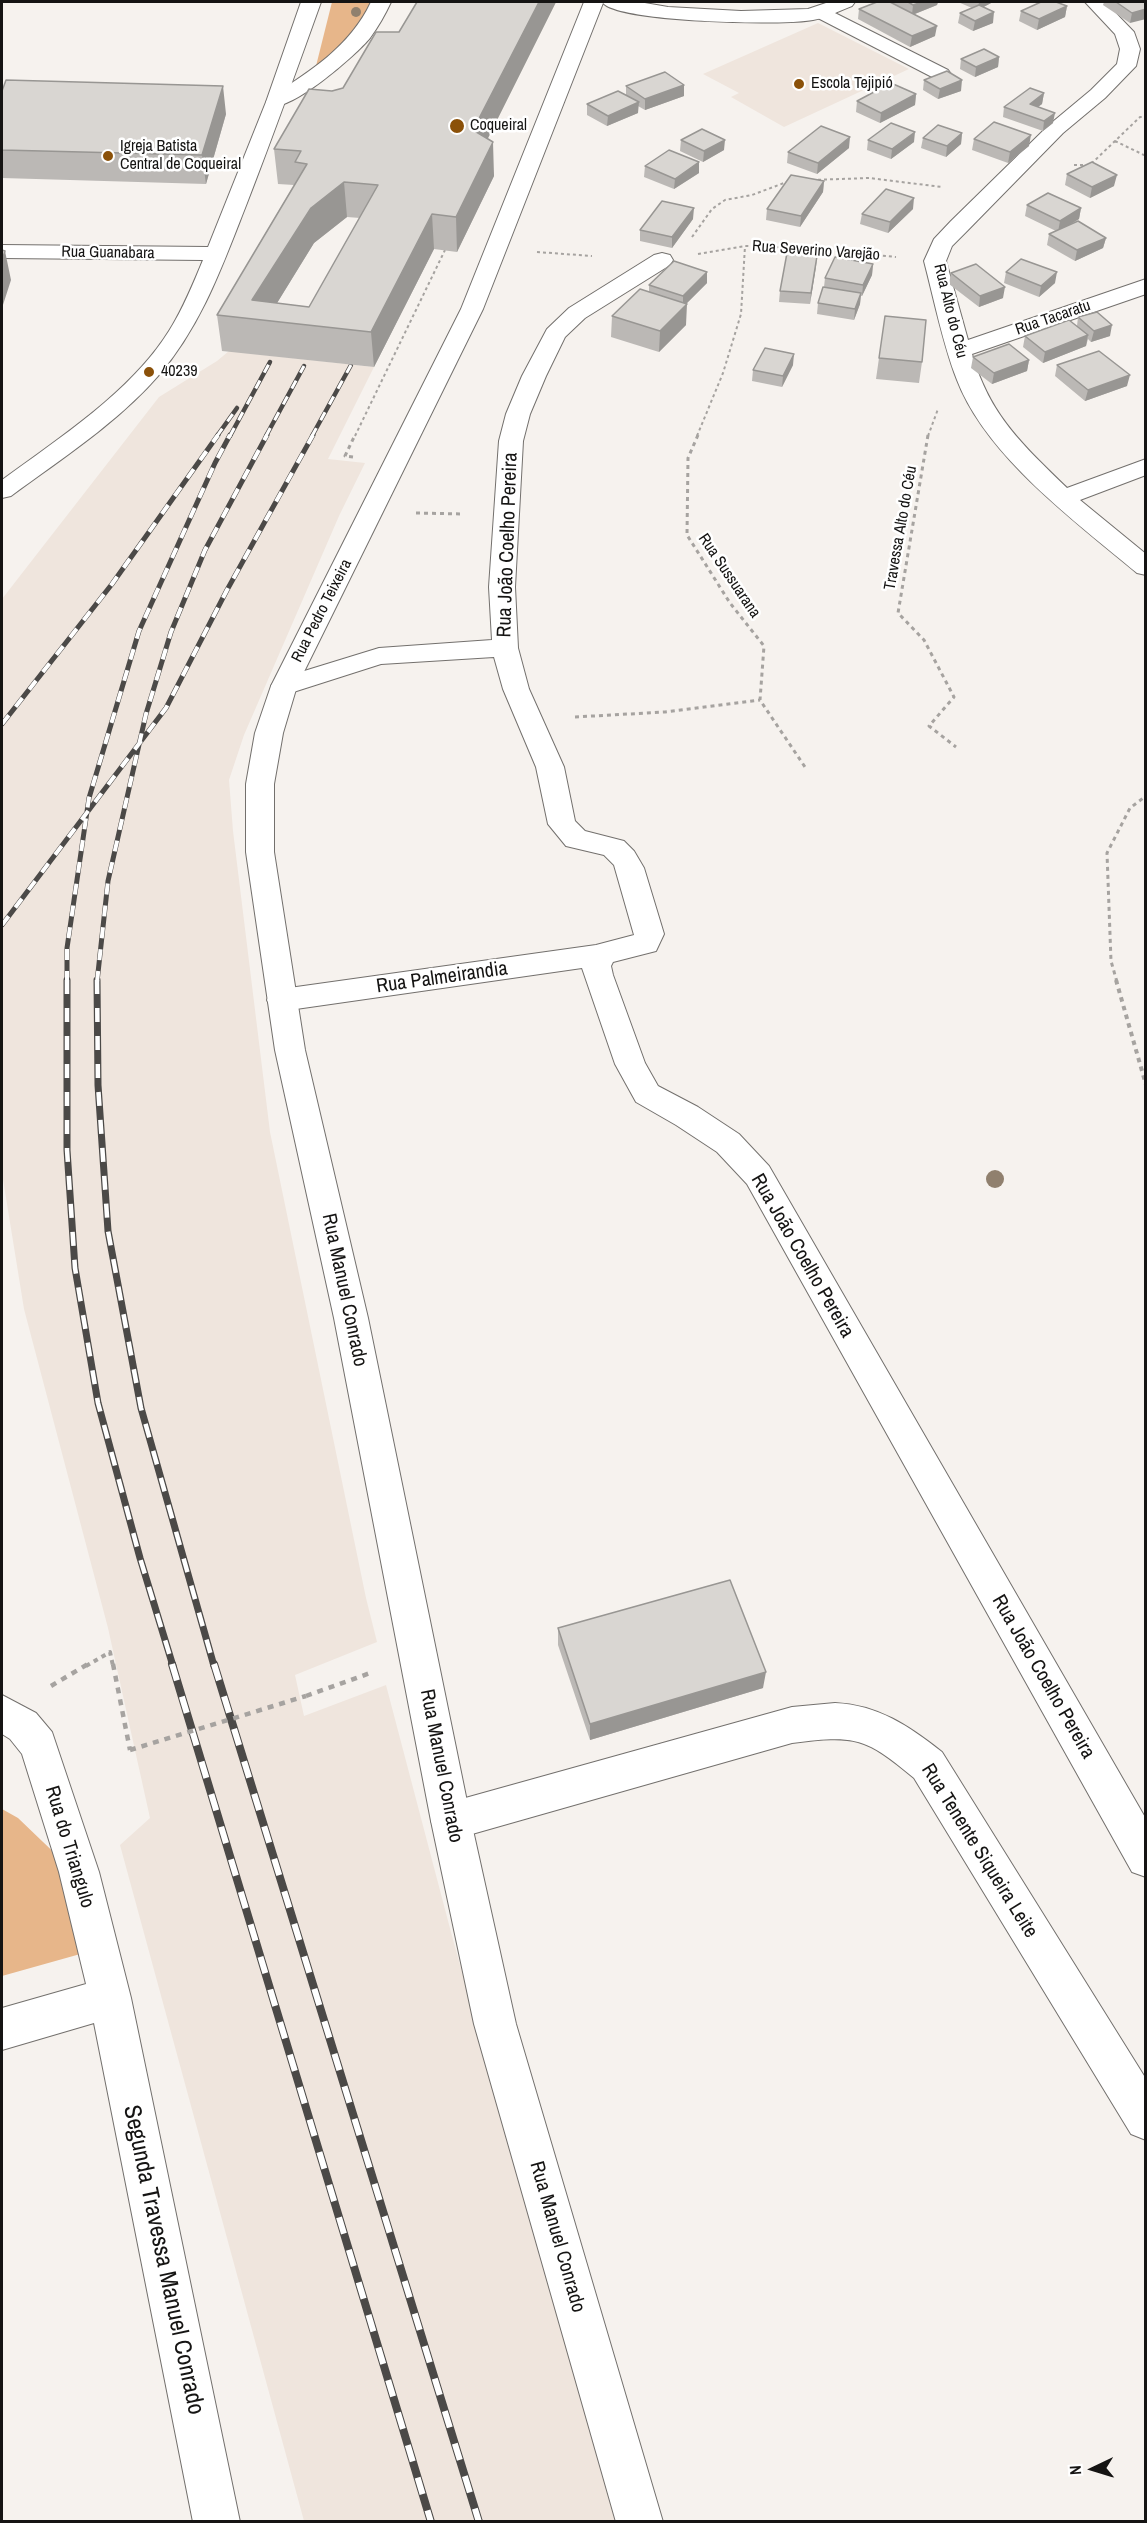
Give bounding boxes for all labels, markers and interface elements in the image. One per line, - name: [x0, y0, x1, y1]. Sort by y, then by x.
- place label: Escola Tejipió: [811, 74, 893, 94]
- marker: Escola Tejipió: [792, 77, 806, 91]
- place label: Coqueiral: [470, 116, 527, 136]
- marker: Coqueiral: [448, 117, 466, 135]
- place label: Igreja Batista Central de Coqueiral: [120, 137, 241, 175]
- marker: Igreja Batista Central de Coqueiral: [101, 149, 115, 163]
- street label: Rua Severino Varejão: [751, 237, 881, 265]
- street label: Rua Guanabara: [61, 243, 155, 263]
- street label: Rua Alto do Céu: [929, 262, 971, 360]
- street label: Rua Tacaratu: [1013, 296, 1093, 340]
- place label: 40239: [161, 362, 197, 382]
- marker: 40239: [142, 365, 156, 379]
- street label: Rua João Coelho Pereira: [493, 452, 523, 638]
- street label: Travessa Alto do Céu: [881, 464, 921, 592]
- street label: Rua Sussuarana: [694, 530, 764, 622]
- street label: Rua Pedro Teixeira: [288, 556, 356, 666]
- street label: Rua Palmeirandia: [375, 957, 509, 999]
- street label: Rua João Coelho Pereira: [745, 1170, 859, 1342]
- street label: Rua Manuel Conrado: [316, 1211, 372, 1369]
- street label: Rua João Coelho Pereira: [986, 1591, 1100, 1763]
- street label: Rua Manuel Conrado: [414, 1687, 468, 1845]
- street label: Rua Tenente Siqueira Leite: [916, 1760, 1042, 1942]
- street label: Rua do Triangulo: [39, 1783, 99, 1911]
- street label: Segunda Travessa Manuel Conrado: [116, 2103, 210, 2417]
- street label: Rua Manuel Conrado: [524, 2159, 590, 2315]
- north arrow: [1063, 2439, 1123, 2499]
- text: N: [1064, 2465, 1086, 2476]

